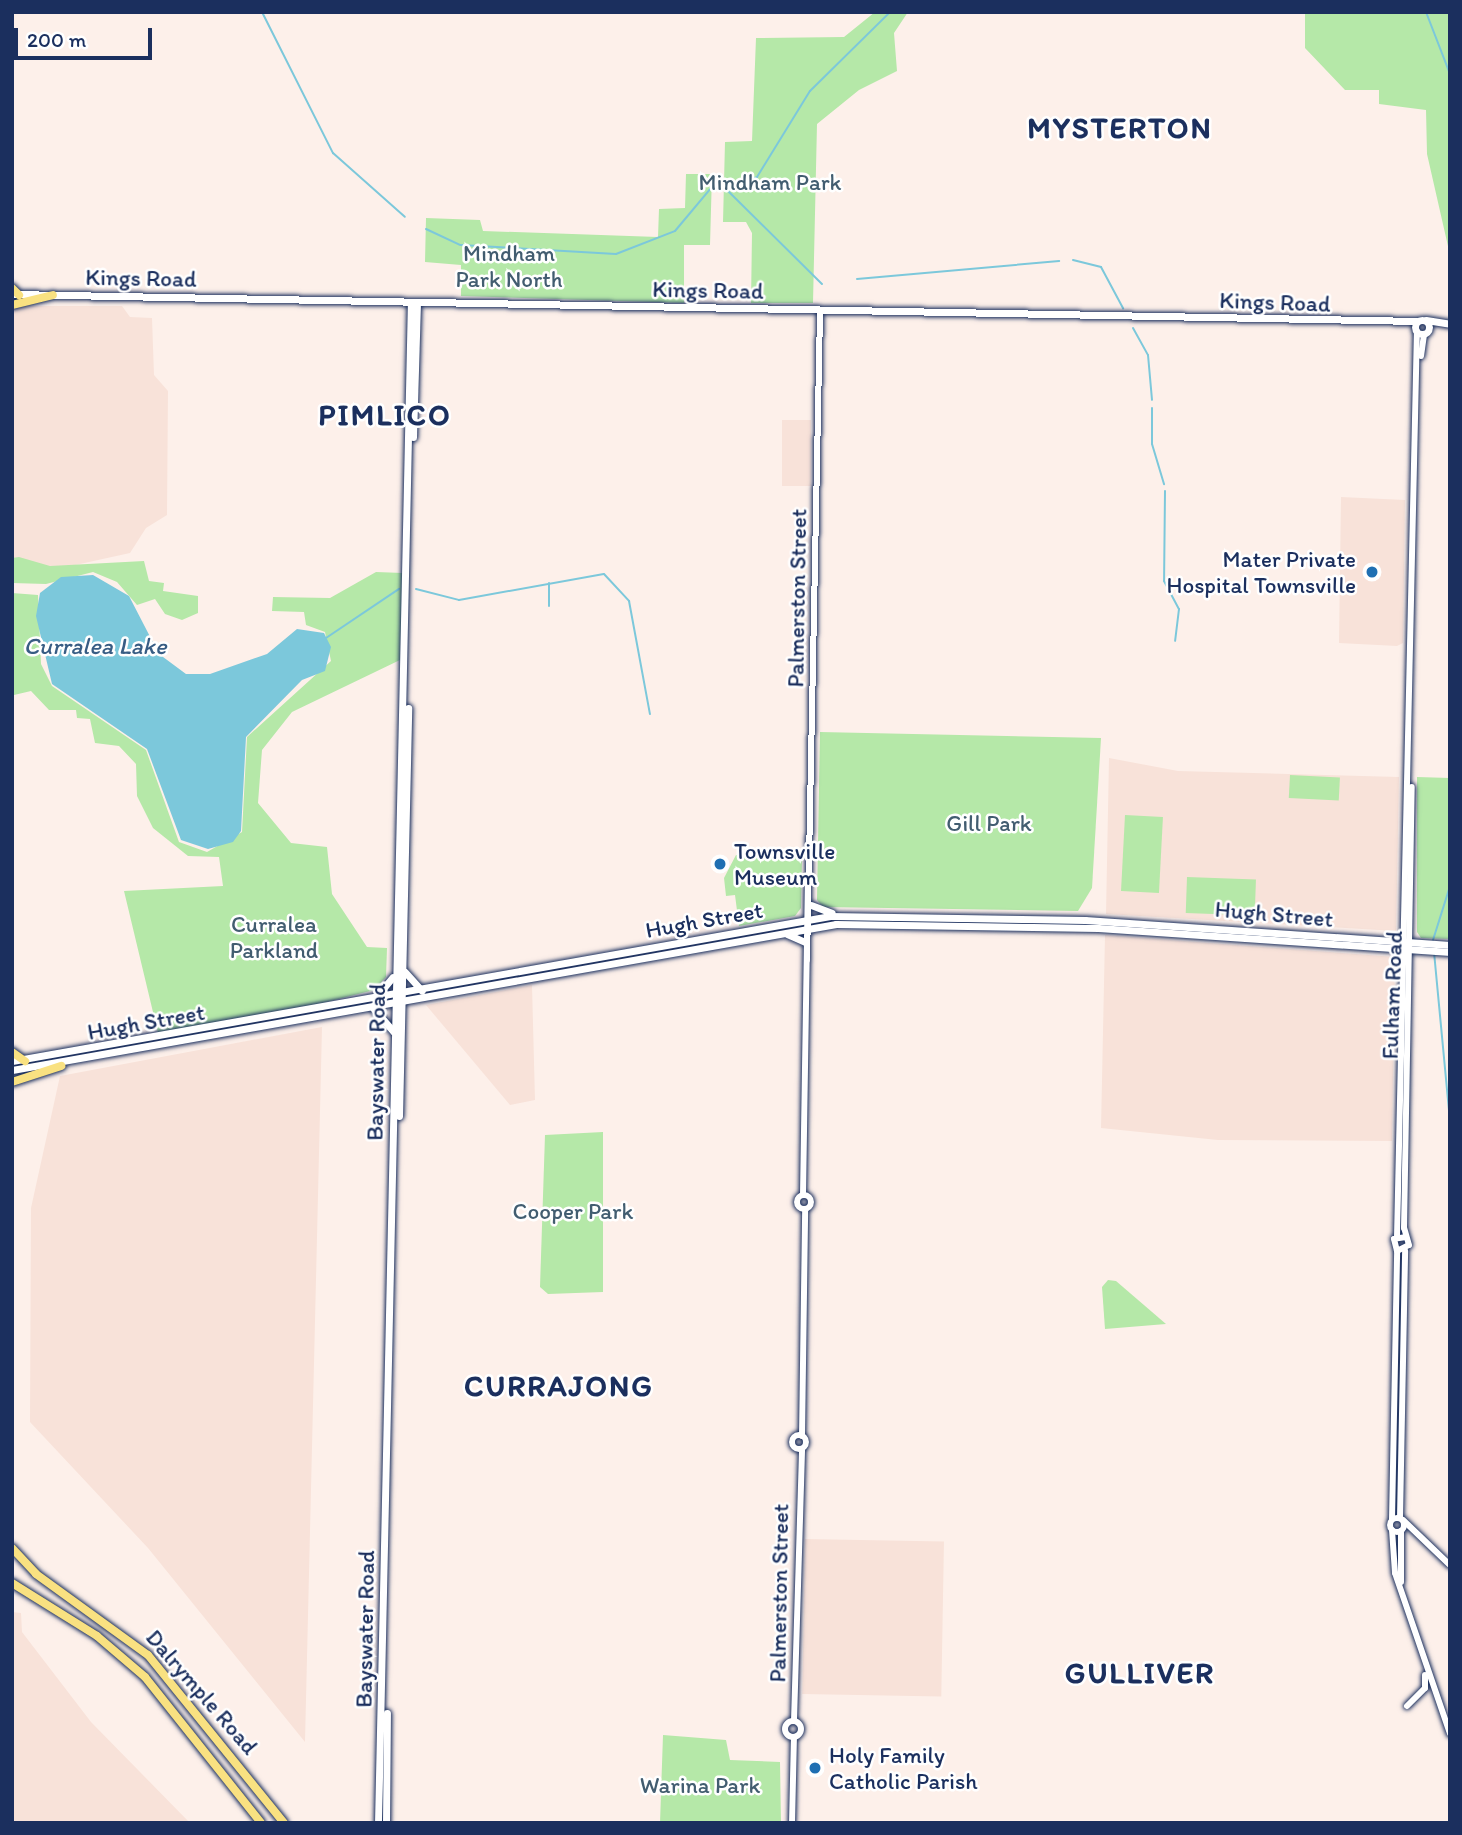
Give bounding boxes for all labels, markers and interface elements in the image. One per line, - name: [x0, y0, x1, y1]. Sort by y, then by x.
- scale bar: [18, 14, 156, 58]
- text: 200 m: [27, 27, 86, 52]
- district label: MYSTERTON: [1028, 110, 1212, 146]
- park label: Mindham Park: [699, 168, 841, 196]
- park label: Mindham Park North: [455, 239, 563, 293]
- street label: Kings Road: [86, 263, 196, 293]
- street label: Kings Road: [653, 275, 763, 305]
- street label: Kings Road: [1219, 286, 1331, 318]
- district label: PIMLICO: [321, 397, 449, 433]
- street label: Palmerston Street: [782, 508, 812, 688]
- place label: Mater Private Hospital Townsville: [1167, 545, 1356, 599]
- marker: Mater Private Hospital Townsville: [1362, 562, 1382, 582]
- water label: Curralea Lake: [23, 632, 167, 660]
- park label: Gill Park: [946, 809, 1032, 837]
- place label: Townsville Museum: [734, 837, 835, 891]
- marker: Townsville Museum: [712, 856, 728, 872]
- street label: Hugh Street: [1214, 895, 1334, 933]
- street label: Hugh Street: [643, 896, 765, 944]
- park label: Curralea Parkland: [230, 910, 318, 964]
- street label: Fulham Road: [1376, 931, 1408, 1059]
- street label: Bayswater Road: [361, 983, 391, 1141]
- street label: Hugh Street: [85, 998, 207, 1046]
- park label: Cooper Park: [513, 1197, 633, 1225]
- district label: CURRAJONG: [465, 1368, 653, 1404]
- street label: Palmerston Street: [764, 1503, 794, 1683]
- street label: Bayswater Road: [350, 1550, 380, 1708]
- street label: Dalrymple Road: [140, 1624, 264, 1760]
- district label: GULLIVER: [1067, 1655, 1213, 1691]
- place label: Holy Family Catholic Parish: [829, 1741, 978, 1795]
- marker: Holy Family Catholic Parish: [807, 1760, 823, 1776]
- park label: Warina Park: [640, 1771, 760, 1799]

